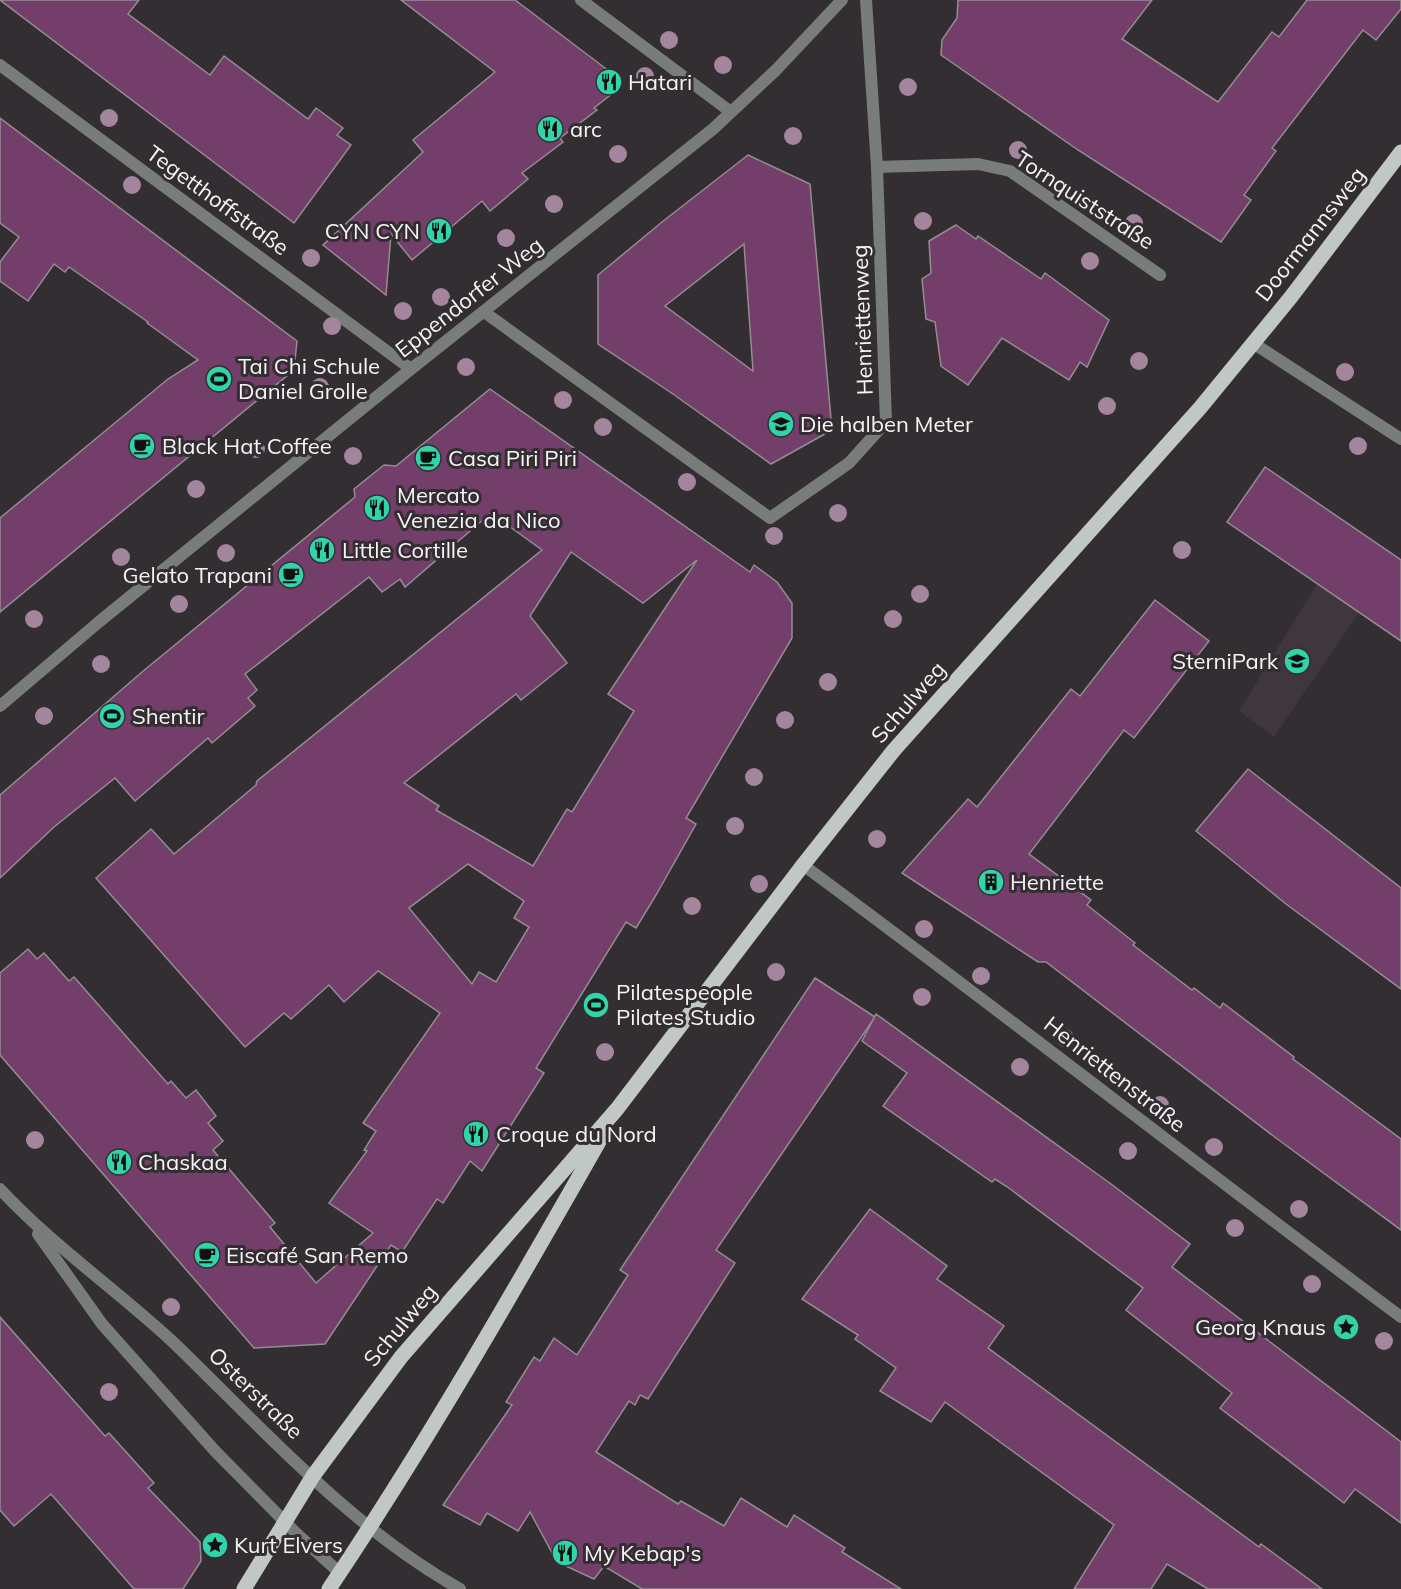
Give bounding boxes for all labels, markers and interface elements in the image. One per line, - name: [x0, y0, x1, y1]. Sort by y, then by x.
- restaurant icon: Hatari: [594, 67, 624, 97]
- place label: Hatari: [628, 68, 692, 96]
- restaurant icon: arc: [535, 114, 565, 144]
- place label: arc: [570, 115, 602, 143]
- street label: Tegetthoffstraße: [141, 139, 295, 261]
- street label: Tornquiststraße: [1010, 145, 1160, 255]
- street label: Doormannsweg: [1249, 161, 1371, 307]
- restaurant icon: CYN CYN: [424, 216, 454, 246]
- place label: CYN CYN: [325, 217, 420, 245]
- street label: Eppendorfer Weg: [390, 231, 548, 363]
- street label: Henriettenweg: [845, 244, 879, 396]
- place label: Tai Chi Schule Daniel Grolle: [238, 352, 380, 405]
- sports icon: Tai Chi Schule Daniel Grolle: [204, 364, 234, 394]
- school or university icon: Die halben Meter: [766, 409, 796, 439]
- place label: Die halben Meter: [800, 410, 973, 438]
- cafe icon: Black Hat Coffee: [127, 431, 157, 461]
- place label: Black Hat Coffee: [162, 432, 332, 460]
- cafe icon: Casa Piri Piri: [413, 443, 443, 473]
- place label: Casa Piri Piri: [448, 444, 577, 472]
- place label: Mercato Venezia da Nico: [397, 481, 560, 534]
- restaurant icon: Mercato Venezia da Nico: [362, 493, 392, 523]
- restaurant icon: Little Cortille: [307, 535, 337, 565]
- place label: Little Cortille: [342, 536, 468, 564]
- cafe icon: Gelato Trapani: [276, 560, 306, 590]
- place label: Gelato Trapani: [122, 561, 272, 589]
- school or university icon: SterniPark: [1282, 646, 1312, 676]
- place label: SterniPark: [1172, 647, 1279, 675]
- street label: Schulweg: [865, 655, 951, 749]
- sports icon: Shentir: [97, 701, 127, 731]
- place label: Shentir: [132, 702, 204, 730]
- building icon: Henriette: [976, 867, 1006, 897]
- place label: Henriette: [1010, 868, 1104, 896]
- place label: Pilatespeople Pilates Studio: [616, 978, 755, 1031]
- sports icon: Pilatespeople Pilates Studio: [581, 990, 611, 1020]
- street label: Henriettenstraße: [1039, 1010, 1191, 1138]
- restaurant icon: Croque du Nord: [461, 1119, 491, 1149]
- place label: Croque du Nord: [496, 1120, 657, 1148]
- restaurant icon: Chaskaa: [104, 1147, 134, 1177]
- place label: Chaskaa: [138, 1148, 228, 1176]
- cafe icon: Eiscafé San Remo: [192, 1240, 222, 1270]
- place label: Eiscafé San Remo: [226, 1241, 408, 1269]
- street label: Schulweg: [357, 1278, 443, 1372]
- place icon: Georg Knaus: [1331, 1312, 1361, 1342]
- place label: Georg Knaus: [1195, 1313, 1326, 1341]
- street label: Osterstraße: [203, 1341, 309, 1445]
- place icon: Kurt Elvers: [200, 1530, 230, 1560]
- place label: Kurt Elvers: [234, 1531, 343, 1559]
- restaurant icon: My Kebap's: [550, 1538, 580, 1568]
- place label: My Kebap's: [584, 1539, 701, 1567]

